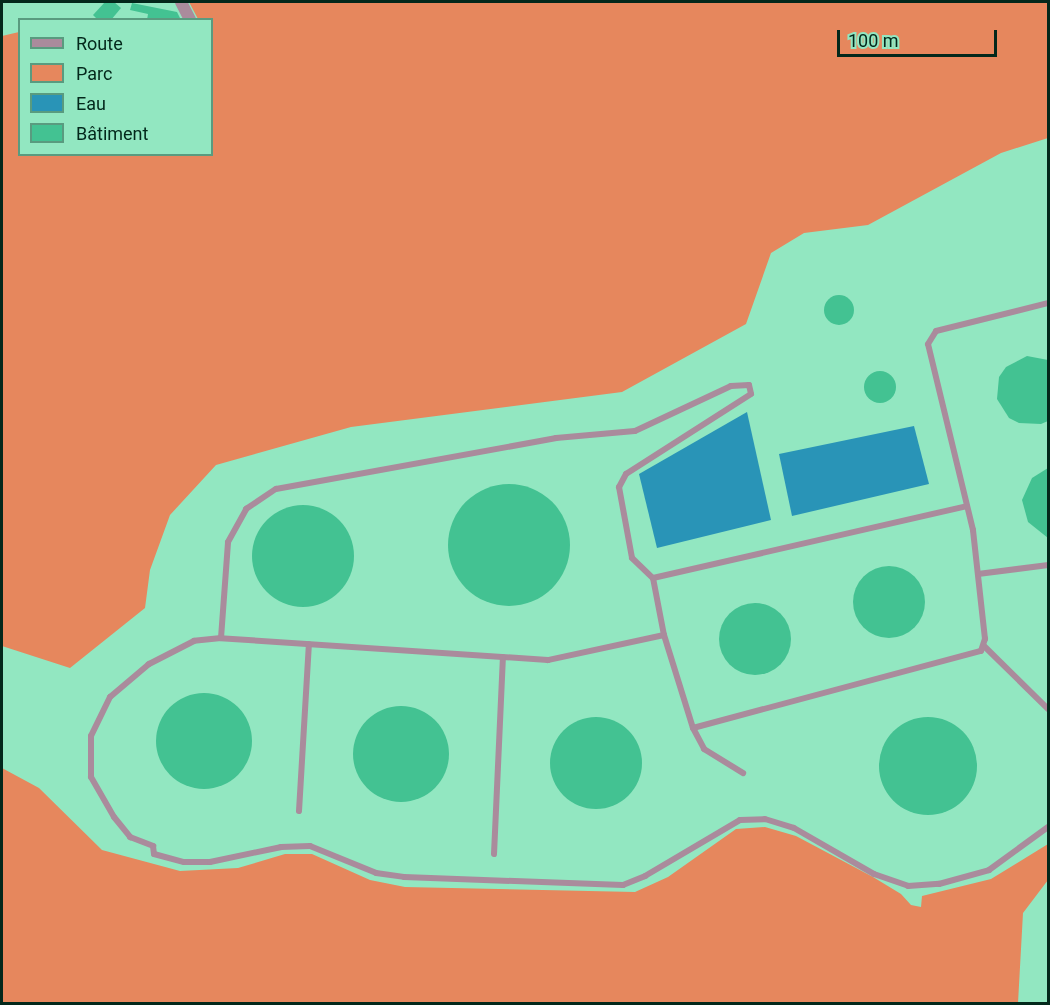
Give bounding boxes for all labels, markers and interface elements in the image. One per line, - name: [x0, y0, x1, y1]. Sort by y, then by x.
- legend: [18, 18, 213, 156]
- scale bar: [840, 18, 1000, 56]
- text: 100 m: [848, 30, 899, 51]
- text: Route: [76, 33, 123, 54]
- text: Parc: [76, 63, 112, 84]
- text: Eau: [76, 93, 106, 114]
- text: Bâtiment: [76, 123, 148, 144]

